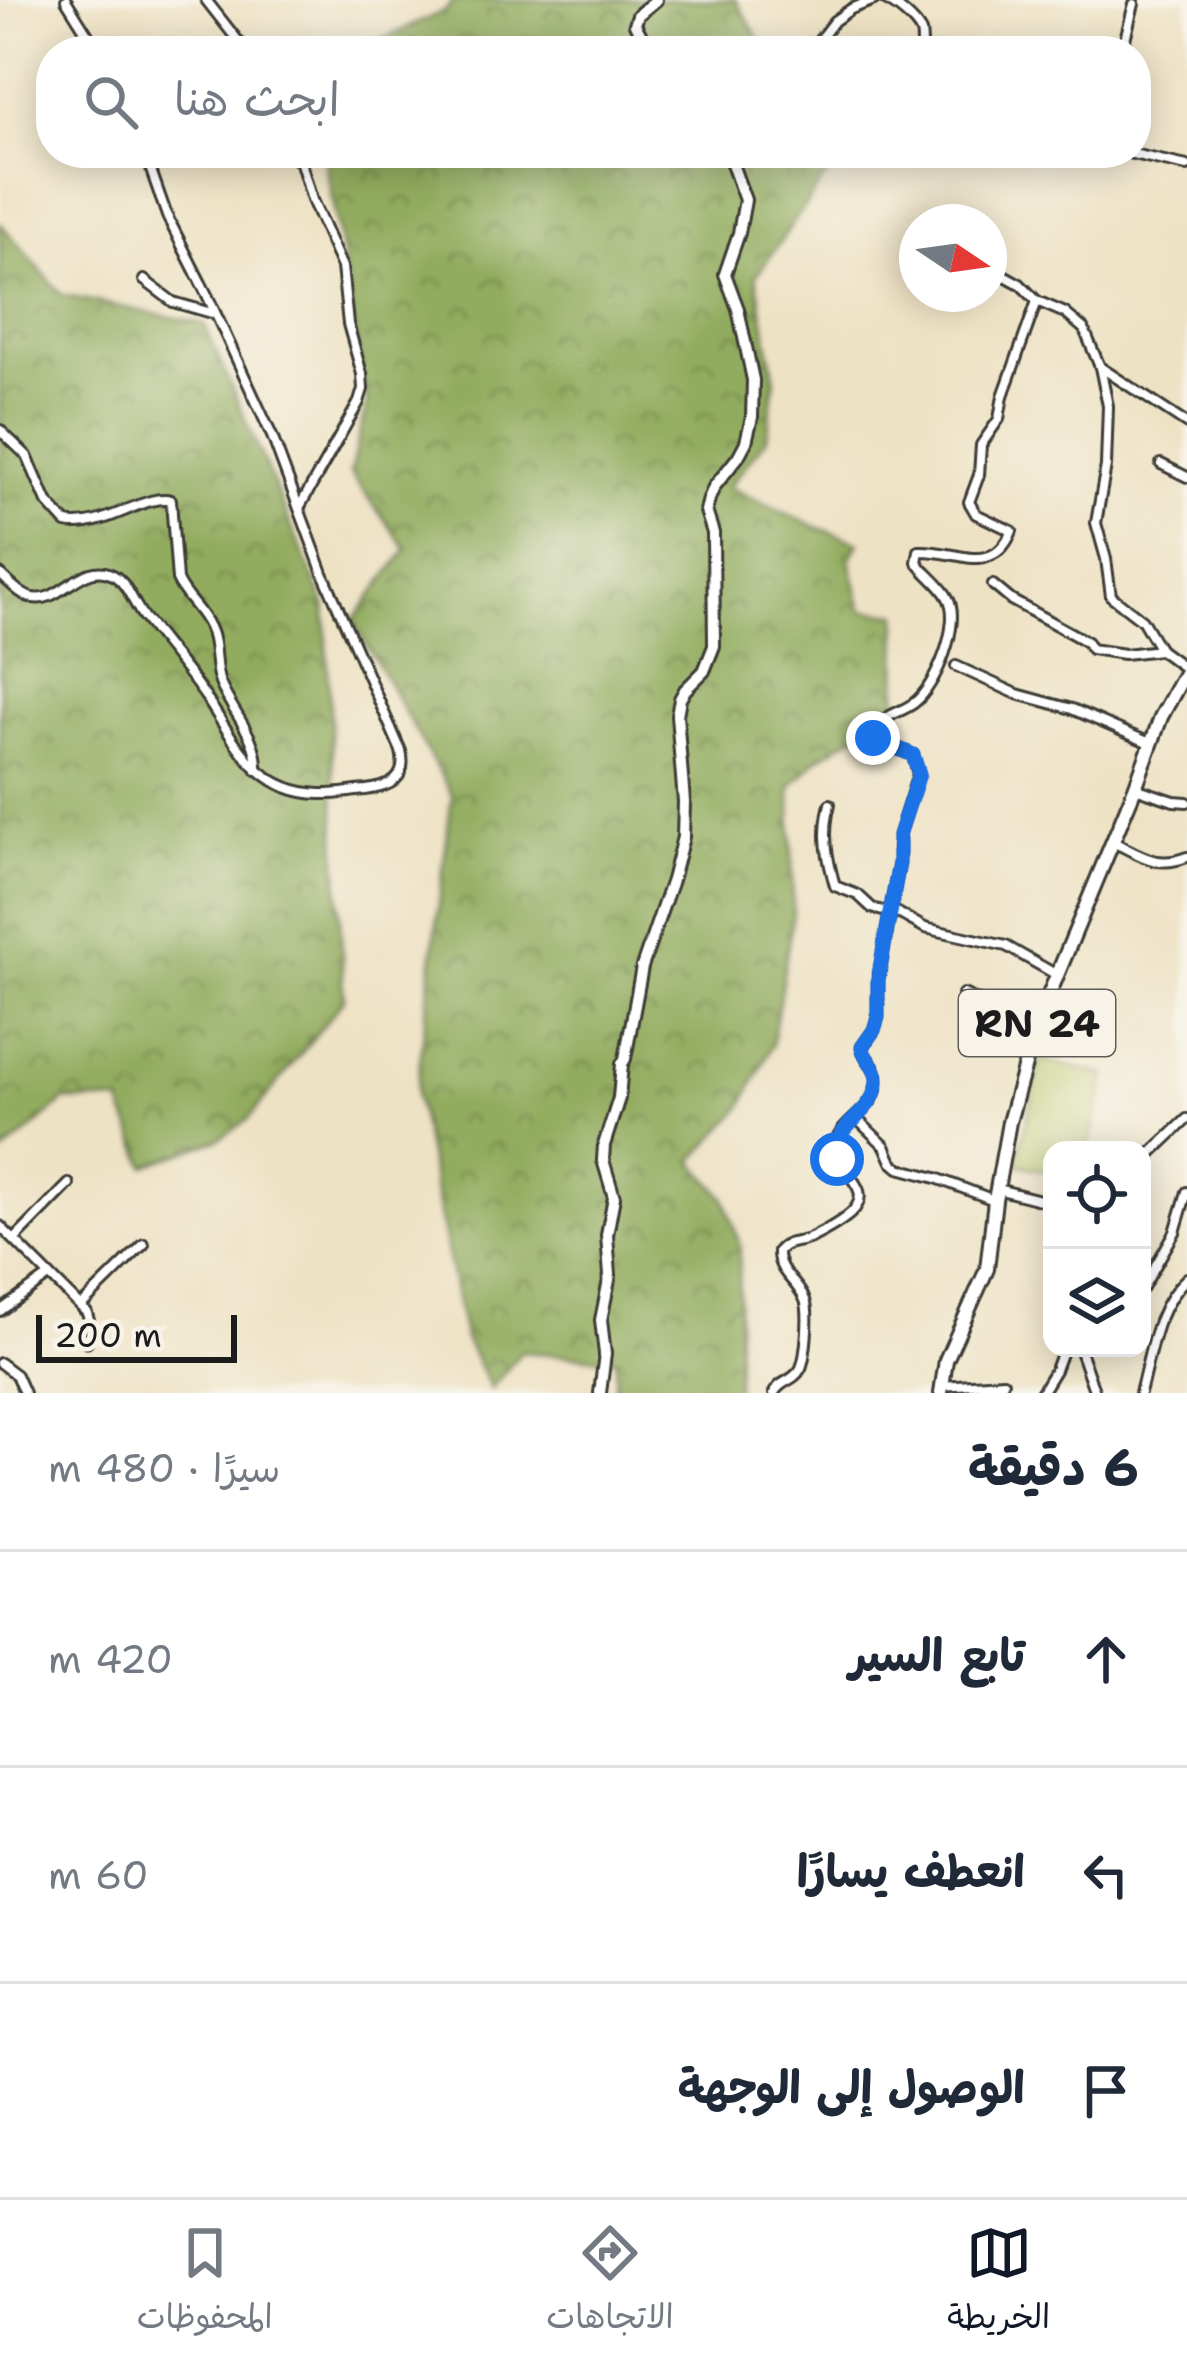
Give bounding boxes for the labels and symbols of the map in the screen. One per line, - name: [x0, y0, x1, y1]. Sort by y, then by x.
- north arrow: [899, 204, 1007, 312]
- route end: [846, 711, 900, 765]
- road number: RN 24: [959, 990, 1115, 1056]
- route start: [810, 1132, 864, 1186]
- scale bar: [36, 1309, 237, 1362]

